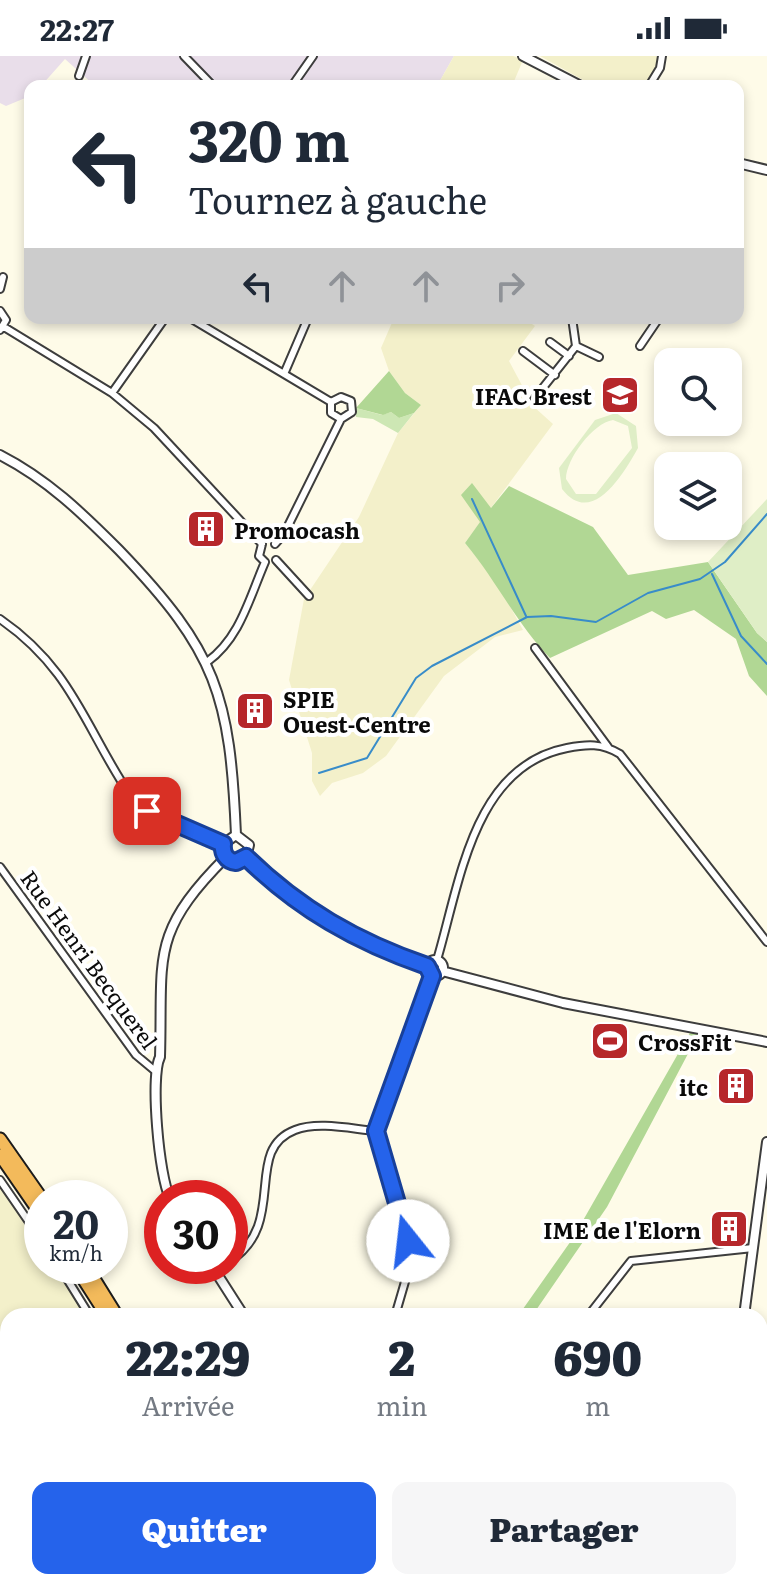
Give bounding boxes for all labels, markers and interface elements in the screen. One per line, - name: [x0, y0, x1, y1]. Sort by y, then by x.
- text: 22:27: [40, 6, 114, 50]
- text: 320 m: [188, 96, 350, 179]
- icon: left: [56, 112, 160, 216]
- text: Tournez à gauche: [188, 172, 487, 225]
- icon: left: [236, 264, 280, 308]
- icon: ahead: [320, 264, 364, 308]
- icon: ahead: [404, 264, 448, 308]
- icon: right: [488, 264, 532, 308]
- map controls: [654, 348, 742, 540]
- button: search: [654, 348, 742, 436]
- school or university icon: IFAC Brest: [599, 374, 641, 416]
- place label: IFAC Brest: [475, 379, 592, 412]
- button: layers: [654, 452, 742, 540]
- building icon: Promocash: [185, 508, 227, 550]
- place label: Promocash: [234, 513, 360, 546]
- place label: SPIE Ouest-Centre: [283, 682, 431, 740]
- building icon: SPIE Ouest-Centre: [234, 690, 276, 732]
- pin: [113, 777, 181, 845]
- icon: arrive: [125, 789, 169, 833]
- street label: Rue Henri Becquerel: [14, 863, 166, 1055]
- sports icon: CrossFit: [589, 1020, 631, 1062]
- place label: CrossFit: [638, 1025, 732, 1058]
- building icon: itc: [715, 1065, 757, 1107]
- place label: itc: [679, 1070, 708, 1103]
- speed limit sign: 30: [144, 1180, 248, 1284]
- text: 20: [53, 1192, 99, 1251]
- position arrow: [366, 1199, 450, 1283]
- building icon: IME de l'Elorn: [708, 1208, 750, 1250]
- place label: IME de l'Elorn: [543, 1213, 701, 1246]
- text: km/h: [49, 1237, 103, 1267]
- text: 22:29: [126, 1320, 250, 1391]
- text: 2: [389, 1320, 415, 1391]
- text: 690: [553, 1320, 642, 1391]
- text: Arrivée: [142, 1385, 235, 1424]
- text: min: [376, 1385, 427, 1424]
- text: m: [585, 1385, 610, 1424]
- button: Quitter: [32, 1482, 376, 1574]
- button: Partager: [392, 1482, 736, 1574]

